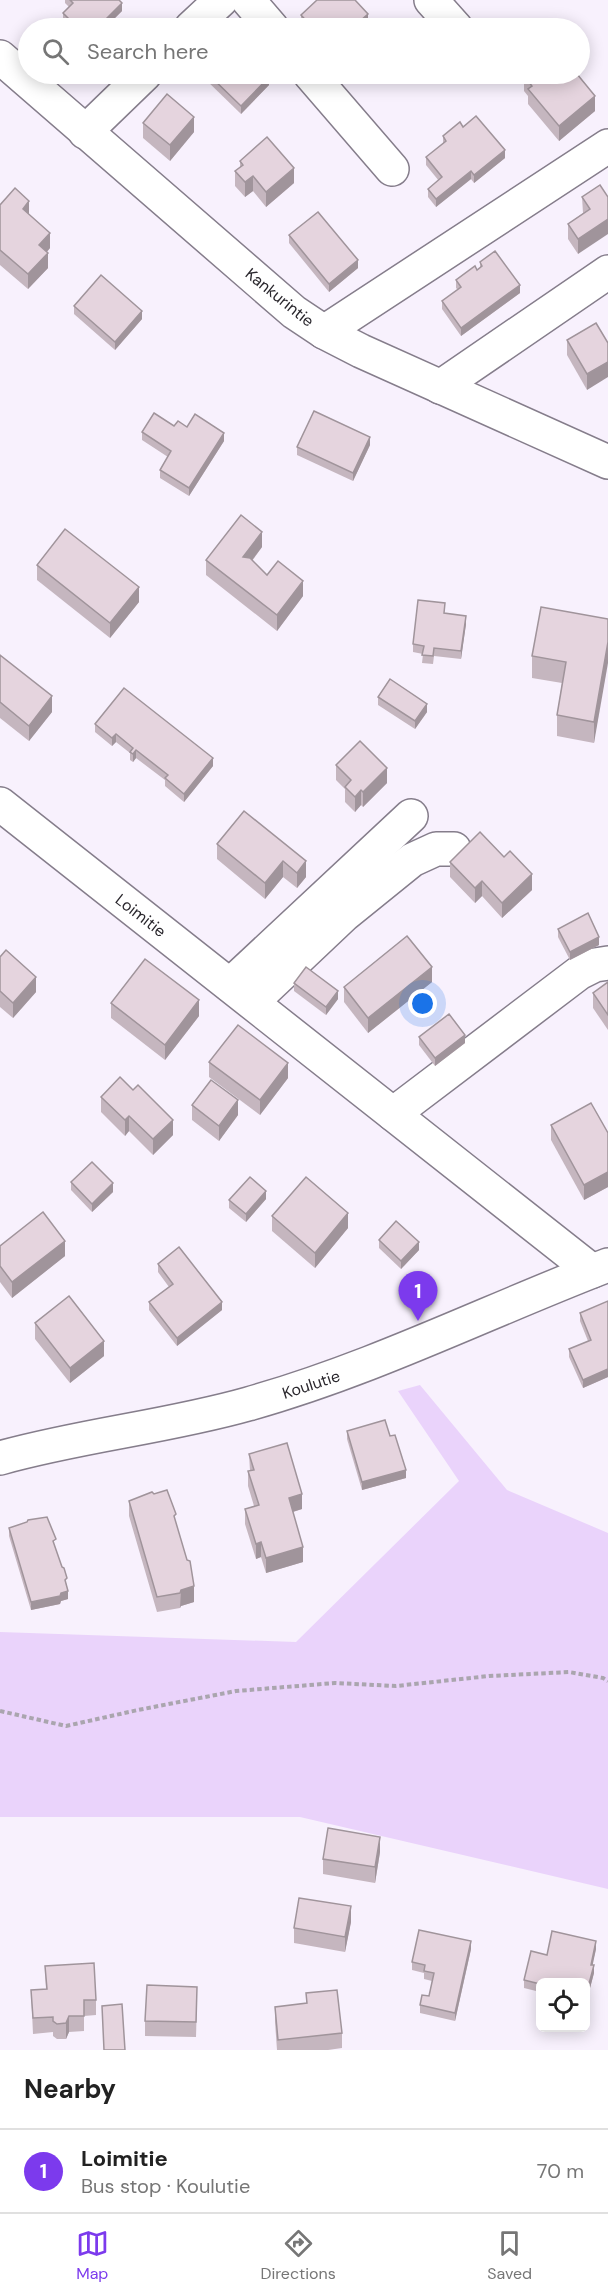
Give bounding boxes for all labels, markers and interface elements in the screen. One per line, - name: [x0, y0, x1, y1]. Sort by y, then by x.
- search box: [18, 18, 590, 84]
- icon: search: [39, 35, 72, 68]
- text: Search here: [87, 37, 208, 66]
- street label: Kankurintie: [241, 263, 318, 331]
- street label: Loimitie: [111, 889, 170, 942]
- your location: [408, 989, 437, 1018]
- pin: 1: [398, 1272, 438, 1321]
- street label: Koulutie: [280, 1365, 343, 1404]
- map controls: [536, 1978, 590, 2032]
- button: locate: [536, 1978, 590, 2032]
- text: Nearby: [24, 2072, 116, 2106]
- text: Loimitie: [81, 2144, 168, 2173]
- text: 1: [40, 2158, 47, 2184]
- text: 70 m: [537, 2158, 584, 2184]
- text: Bus stop · Koulutie: [81, 2173, 250, 2199]
- tab: Map: [76, 2227, 109, 2284]
- tab: Directions: [260, 2227, 336, 2284]
- tab: Saved: [487, 2227, 532, 2284]

